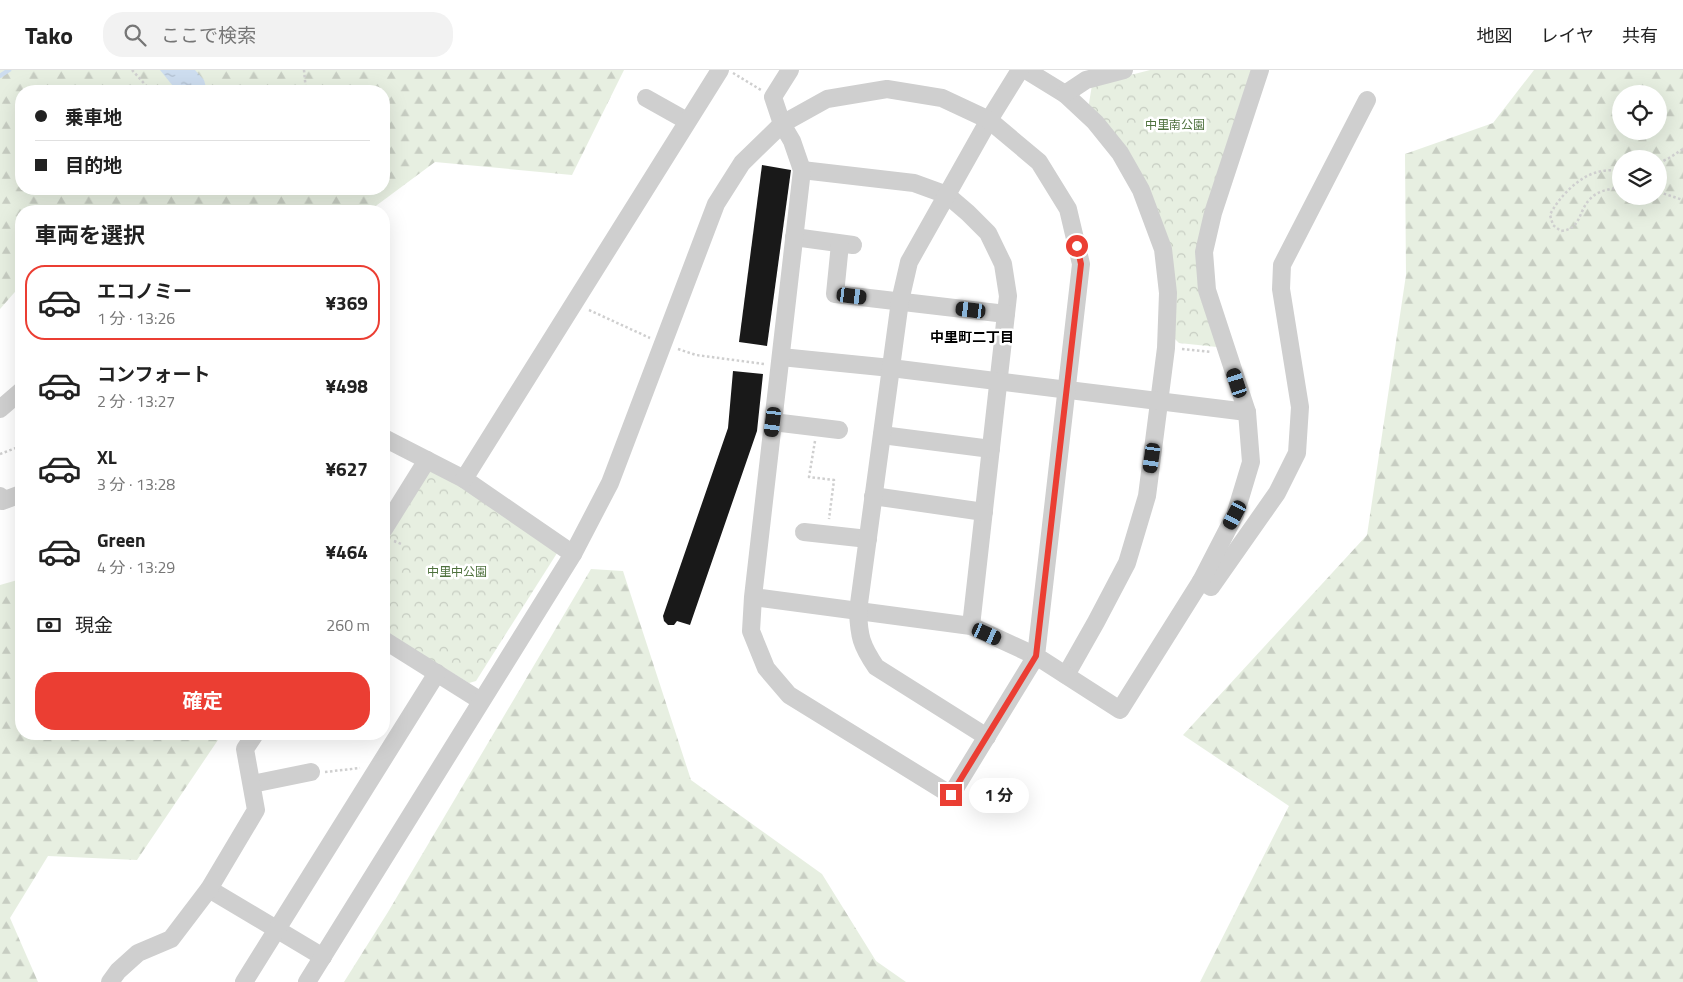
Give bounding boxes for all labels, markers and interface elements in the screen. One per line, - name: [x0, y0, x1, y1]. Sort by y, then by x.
- search box: [103, 12, 453, 57]
- text: Tako: [25, 17, 73, 53]
- text: ここで検索: [161, 20, 256, 49]
- icon: search: [121, 21, 149, 49]
- text: 地図: [1477, 22, 1513, 49]
- text: レイヤ: [1541, 22, 1594, 49]
- text: 共有: [1622, 22, 1658, 49]
- map controls: [1612, 85, 1667, 205]
- button: locate: [1612, 85, 1667, 140]
- text: 乗車地: [65, 102, 122, 131]
- park label: 中里南公園: [1145, 115, 1205, 134]
- text: 目的地: [65, 150, 122, 179]
- button: layers: [1612, 150, 1667, 205]
- text: 車両を選択: [35, 218, 145, 252]
- route start: [1066, 235, 1088, 257]
- text: エコノミー: [97, 276, 192, 305]
- icon: car: [37, 280, 82, 325]
- car: [836, 287, 867, 305]
- text: ¥369: [325, 288, 368, 317]
- car: [955, 301, 986, 319]
- text: 1 分 · 13:26: [97, 306, 175, 330]
- district label: 中里町二丁目: [930, 326, 1014, 347]
- text: コンフォート: [97, 359, 210, 388]
- icon: car: [37, 363, 82, 408]
- car: [1225, 366, 1248, 400]
- text: ¥498: [325, 371, 368, 400]
- text: 2 分 · 13:27: [97, 389, 175, 413]
- car: [763, 406, 782, 438]
- text: XL: [97, 442, 117, 471]
- car: [1142, 442, 1161, 474]
- icon: car: [37, 446, 82, 491]
- text: ¥627: [325, 454, 368, 483]
- text: 3 分 · 13:28: [97, 472, 175, 496]
- car: [1221, 498, 1248, 532]
- text: Green: [97, 525, 146, 554]
- icon: car: [37, 529, 82, 574]
- text: ¥464: [325, 537, 368, 566]
- text: 4 分 · 13:29: [97, 555, 175, 579]
- park label: 中里中公園: [427, 562, 487, 581]
- text: 現金: [75, 610, 113, 639]
- icon: cash: [35, 611, 63, 639]
- text: 260 m: [326, 613, 370, 637]
- car: [970, 621, 1003, 647]
- button: 確定: [35, 672, 370, 730]
- callout: 1 分: [968, 778, 1028, 812]
- text: 1 分: [985, 783, 1013, 807]
- route end: [940, 784, 962, 806]

